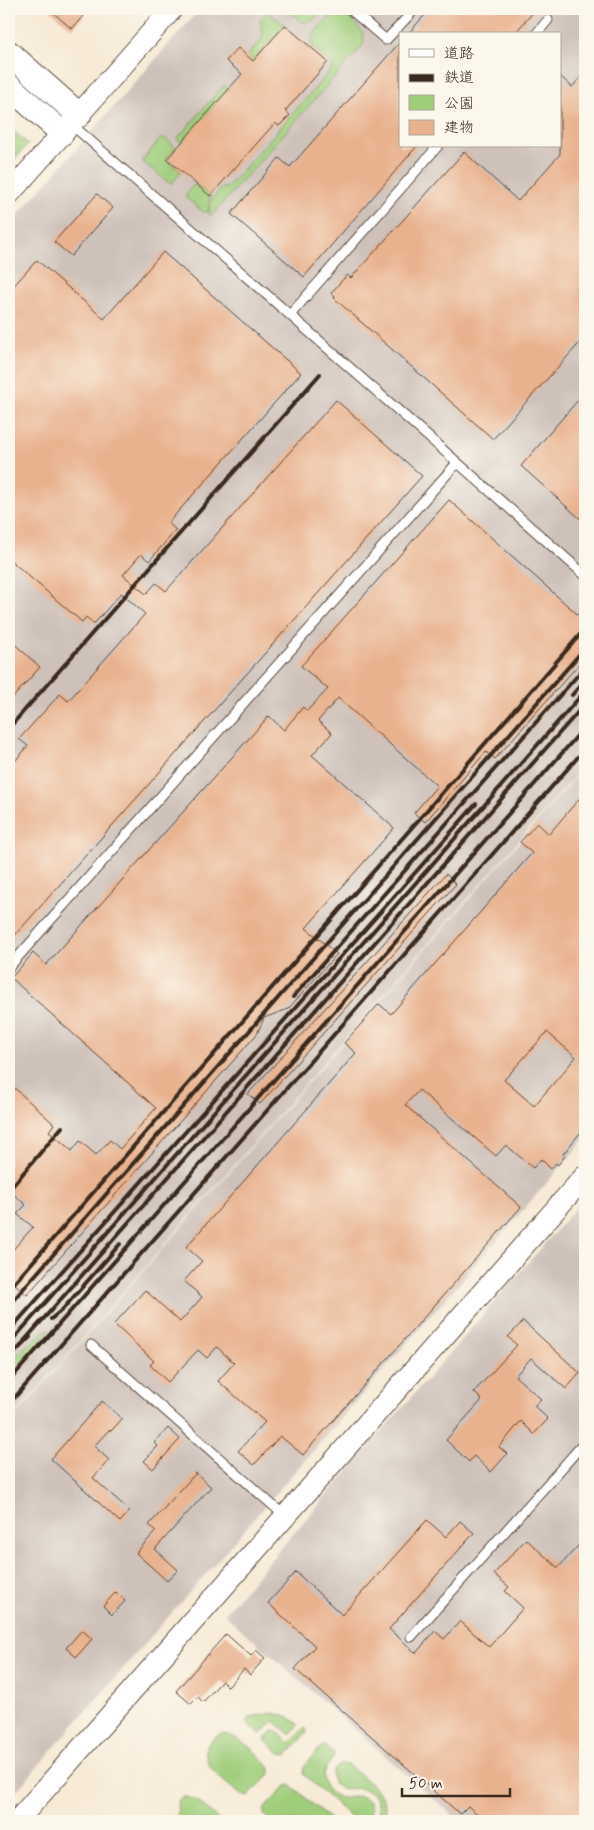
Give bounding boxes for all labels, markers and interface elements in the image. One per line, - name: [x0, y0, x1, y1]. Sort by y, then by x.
- legend: [399, 32, 562, 148]
- text: 道路: [444, 44, 474, 64]
- text: 鉄道: [444, 68, 474, 88]
- text: 公園: [444, 94, 474, 114]
- text: 建物: [444, 118, 474, 138]
- scale bar: [402, 1765, 509, 1797]
- text: 50 m: [409, 1774, 443, 1794]

